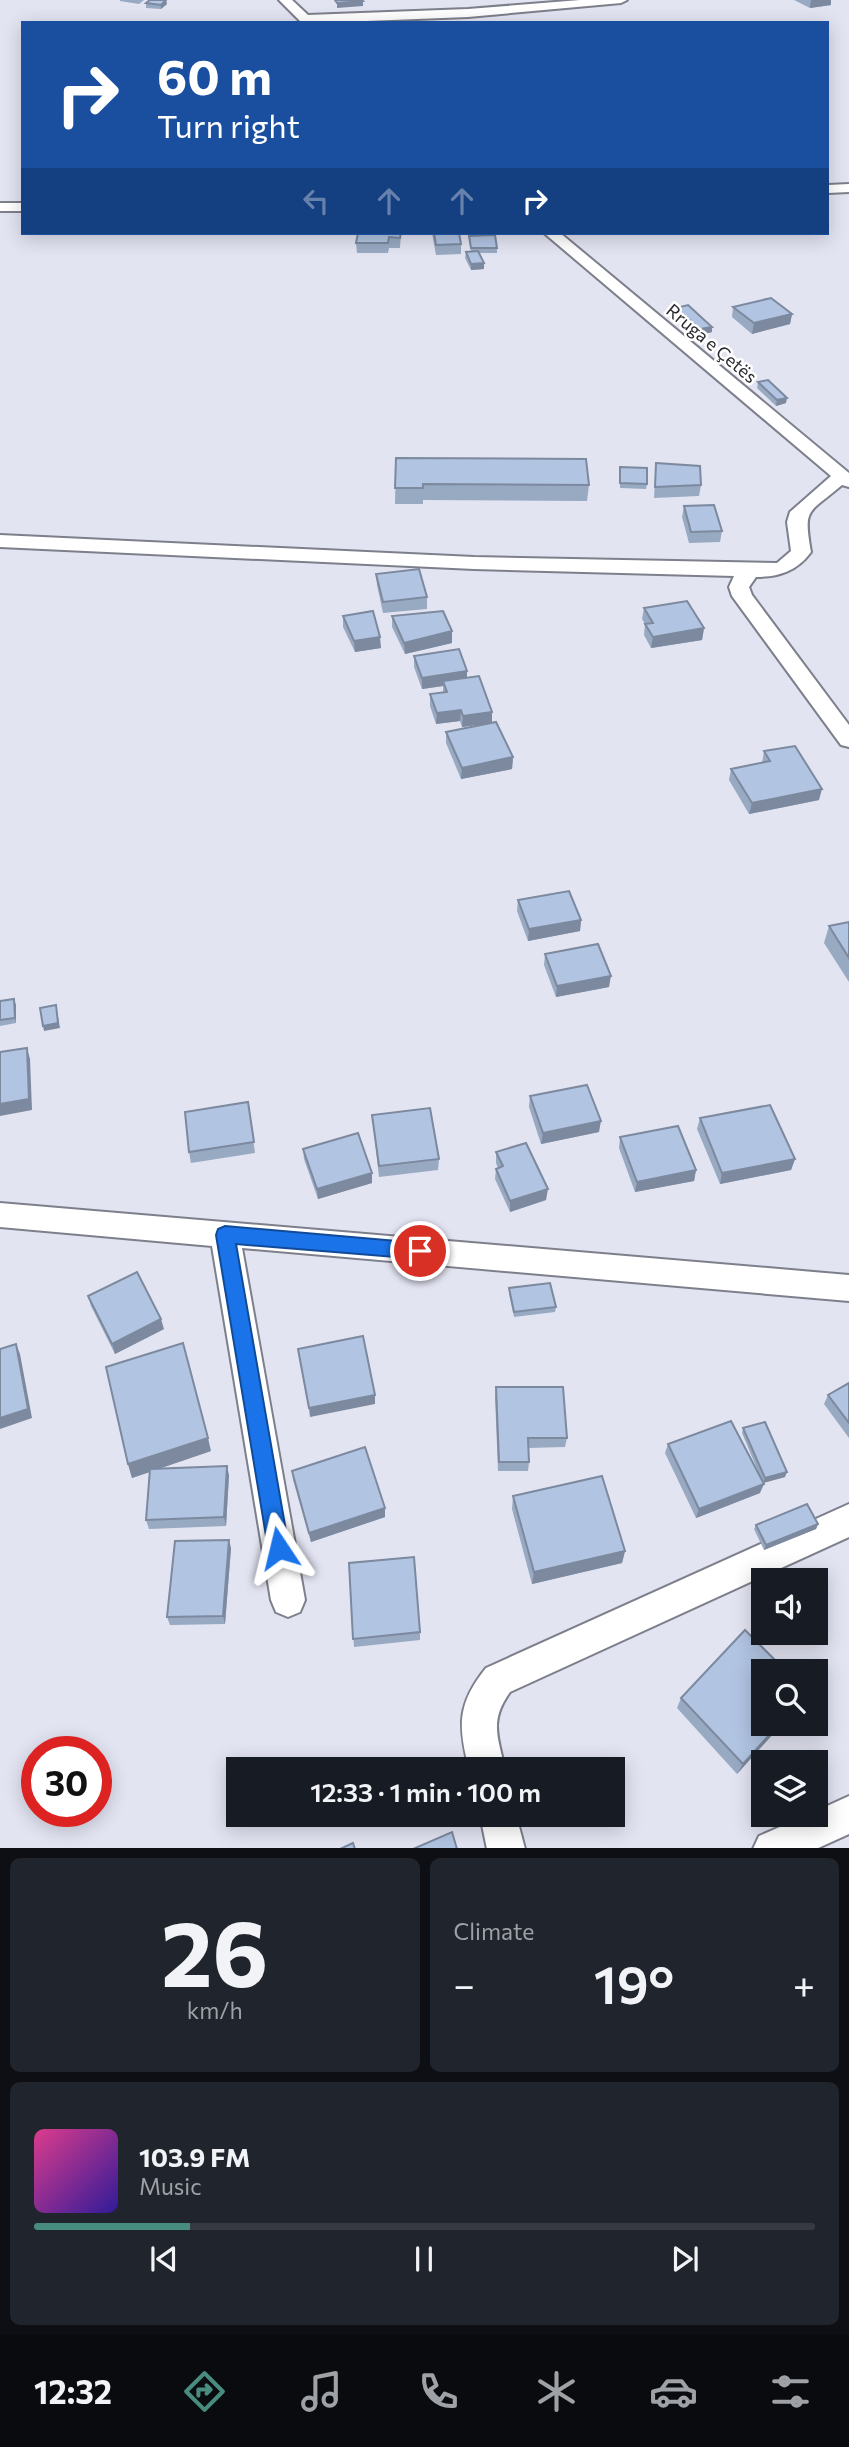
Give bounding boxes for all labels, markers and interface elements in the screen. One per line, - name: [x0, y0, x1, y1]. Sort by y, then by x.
- text: 60 m: [157, 45, 272, 105]
- icon: right: [42, 49, 133, 140]
- text: Turn right: [157, 105, 300, 145]
- icon: left: [297, 182, 335, 220]
- icon: ahead: [370, 182, 408, 220]
- icon: ahead: [443, 182, 481, 220]
- icon: right: [516, 182, 554, 220]
- street label: Rruga e Çetës: [662, 299, 762, 387]
- pin: [390, 1221, 450, 1281]
- icon: arrive: [401, 1232, 439, 1270]
- position arrow: [242, 1511, 316, 1585]
- map controls: [751, 1568, 828, 1827]
- button: sound: [751, 1568, 828, 1645]
- button: search: [751, 1659, 828, 1736]
- speed limit sign: 30: [21, 1736, 112, 1827]
- button: layers: [751, 1750, 828, 1827]
- text: 12:33 · 1 min · 100 m: [310, 1776, 541, 1807]
- text: 26: [161, 1894, 268, 2006]
- text: Climate: [454, 1917, 535, 1945]
- text: 19°: [594, 1951, 674, 2015]
- text: −: [454, 1960, 475, 2007]
- text: +: [793, 1960, 815, 2007]
- text: km/h: [187, 1996, 243, 2024]
- text: 103.9 FM: [139, 2141, 250, 2172]
- text: Music: [139, 2172, 202, 2200]
- icon: previous: [145, 2240, 183, 2278]
- icon: pause: [405, 2240, 443, 2278]
- icon: next: [666, 2240, 704, 2278]
- icon: directions: [180, 2367, 229, 2416]
- icon: music: [297, 2367, 346, 2416]
- icon: phone: [414, 2367, 463, 2416]
- icon: climate: [532, 2367, 581, 2416]
- icon: car: [649, 2367, 698, 2416]
- icon: filters: [766, 2367, 815, 2416]
- text: 12:32: [34, 2371, 112, 2411]

